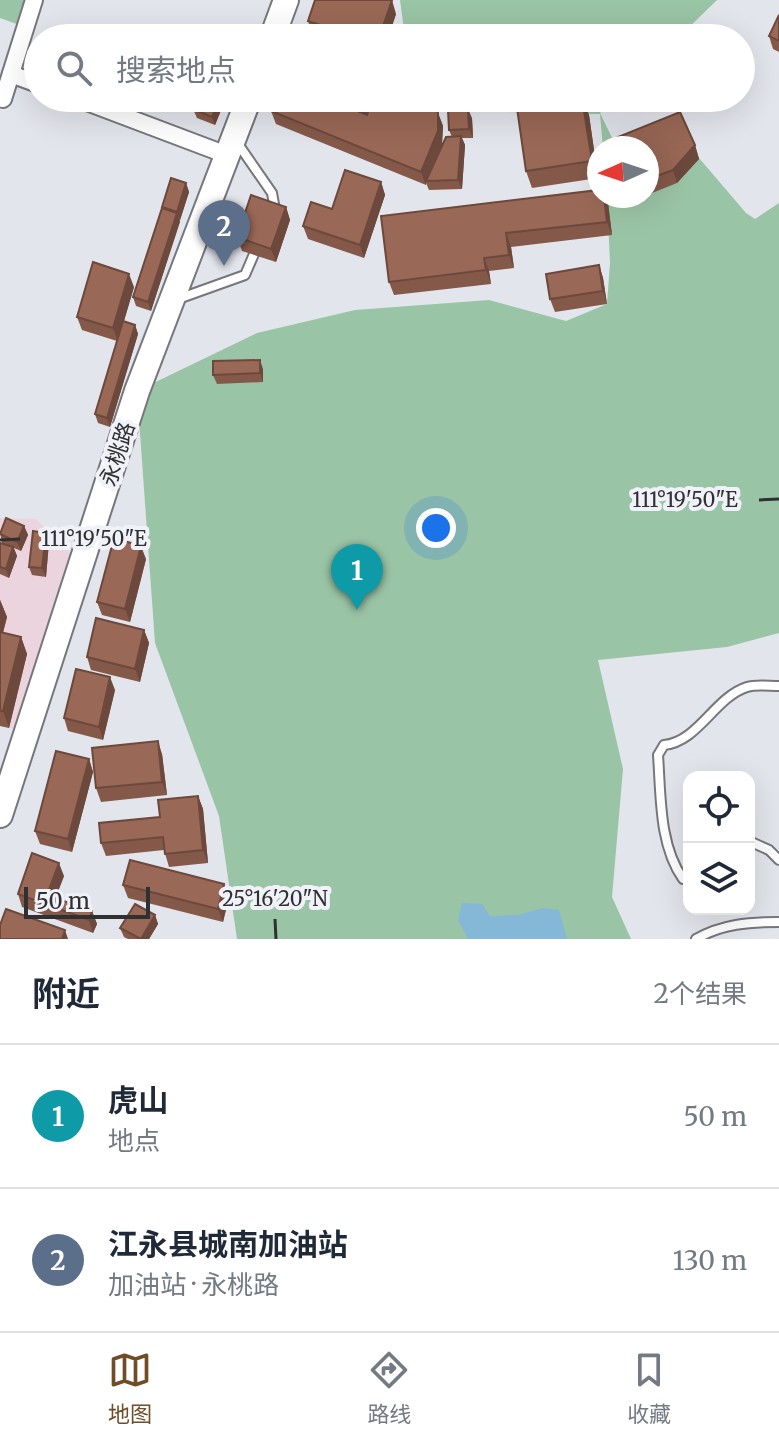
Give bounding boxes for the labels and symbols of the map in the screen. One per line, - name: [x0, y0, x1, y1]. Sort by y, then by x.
- north arrow: [587, 136, 659, 208]
- pin: 2: [198, 200, 250, 266]
- street label: 永桃路: [93, 418, 141, 490]
- text: 111°19'50"E: [632, 487, 738, 512]
- your location: [416, 508, 456, 548]
- text: 111°19'50"E: [41, 526, 147, 551]
- pin: 1: [331, 544, 383, 610]
- scale bar: [24, 883, 150, 919]
- text: 25°16'20"N: [222, 886, 328, 911]

